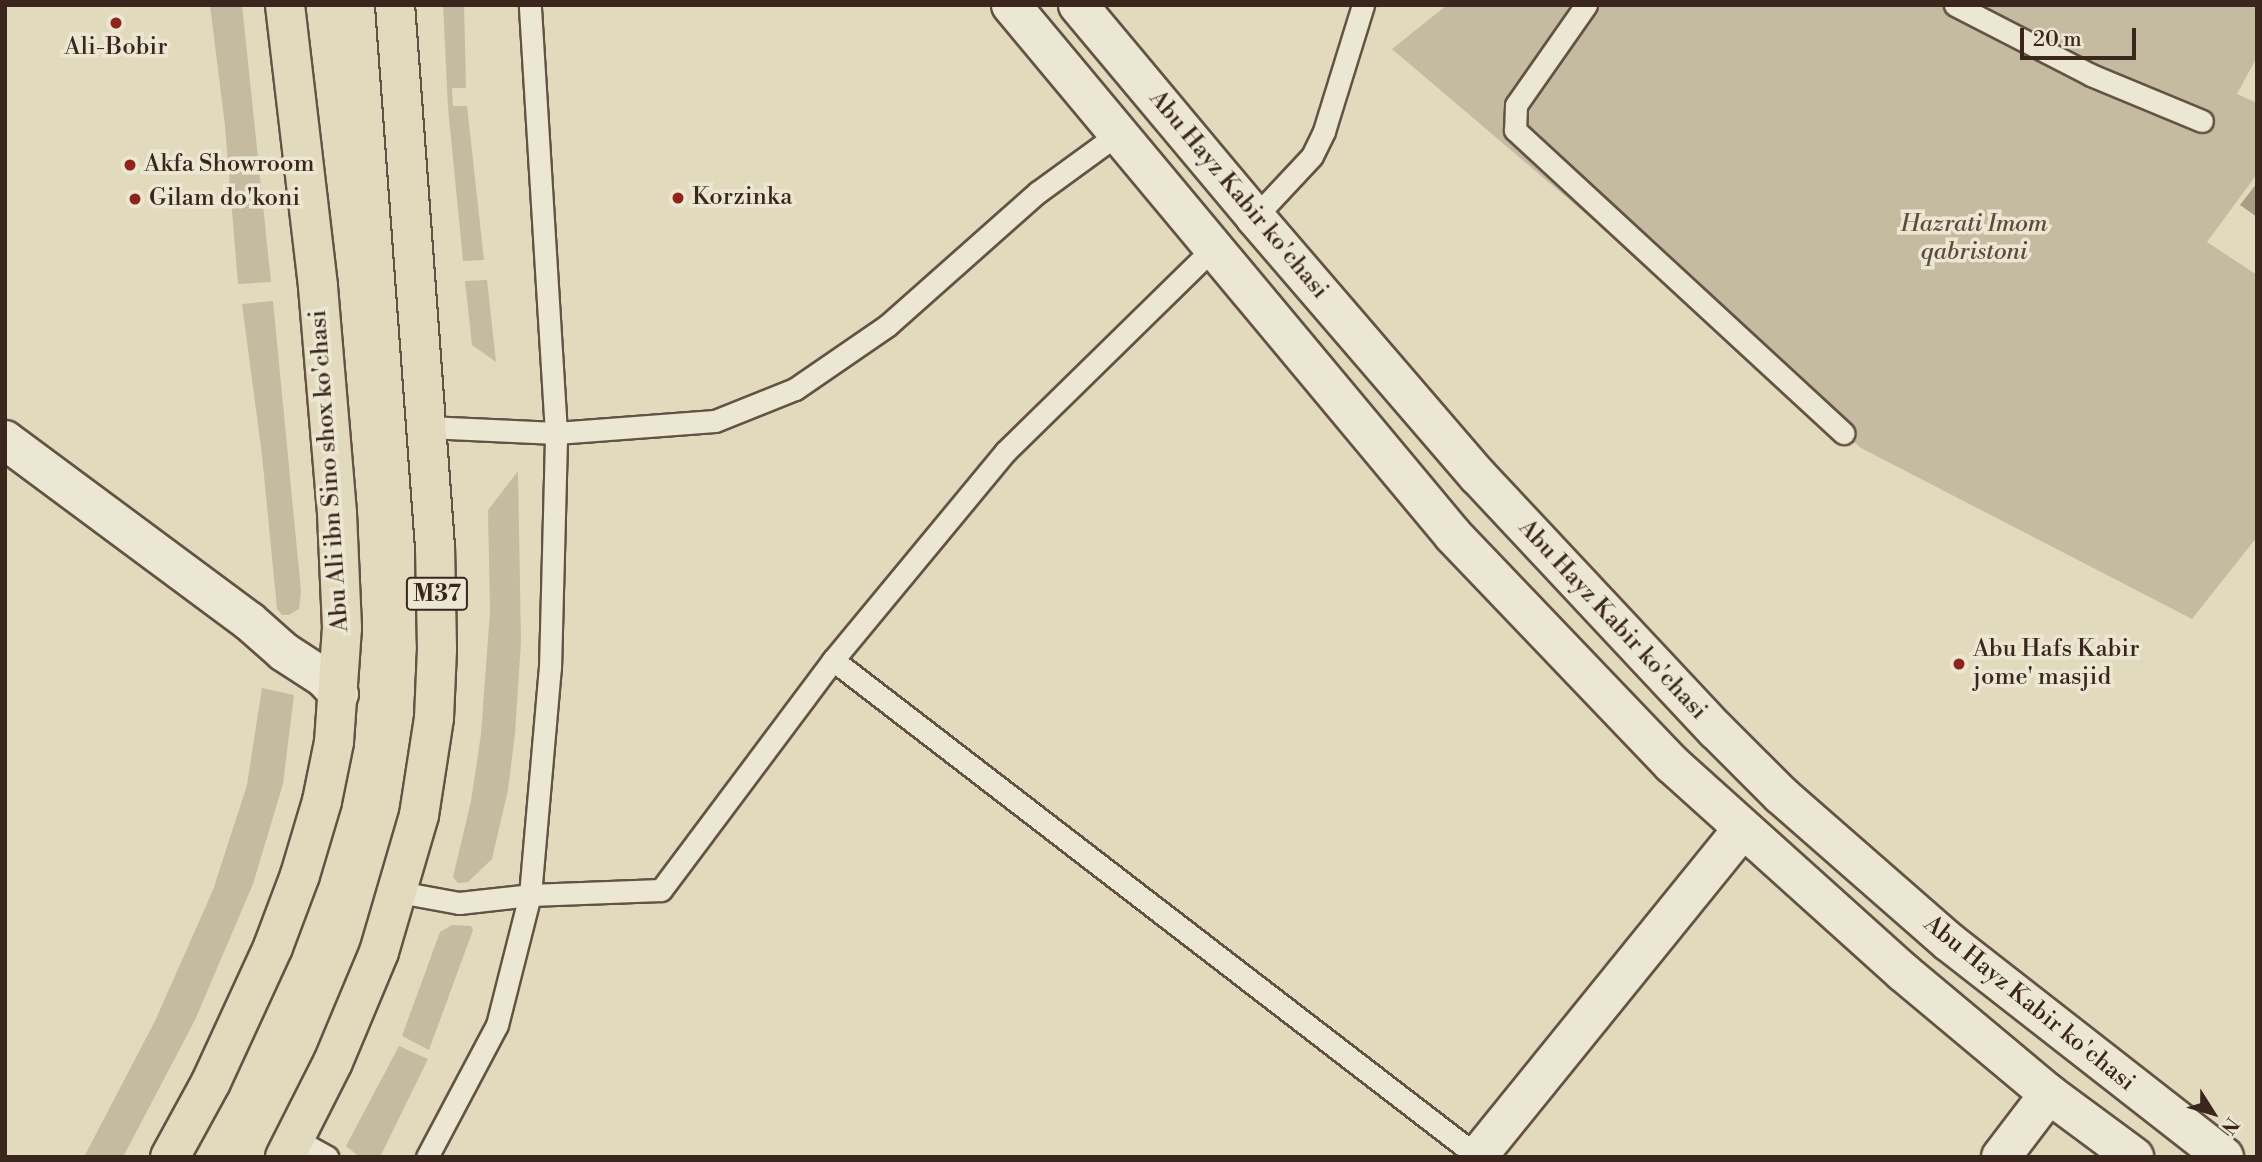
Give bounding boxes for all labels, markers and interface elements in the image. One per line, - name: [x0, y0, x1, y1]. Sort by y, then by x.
- scale bar: [2024, 14, 2140, 58]
- marker: Ali-Bobir: [108, 15, 124, 31]
- text: 20 m: [2033, 27, 2082, 53]
- place label: Ali-Bobir: [64, 34, 168, 62]
- street label: Abu Hayz Kabir ko'chasi: [1142, 85, 1334, 305]
- place label: Akfa Showroom: [144, 151, 314, 179]
- marker: Akfa Showroom: [122, 157, 138, 173]
- place label: Korzinka: [692, 184, 792, 212]
- place label: Gilam do'koni: [149, 185, 300, 213]
- marker: Korzinka: [670, 190, 686, 206]
- marker: Gilam do'koni: [127, 191, 143, 207]
- park label: Hazrati Imom qabristoni: [1901, 211, 2047, 267]
- street label: Abu Ali ibn Sino shox ko'chasi: [304, 309, 356, 633]
- street label: Abu Hayz Kabir ko'chasi: [1512, 514, 1712, 726]
- road number: M37: [406, 574, 468, 614]
- place label: Abu Hafs Kabir jome' masjid: [1973, 636, 2140, 692]
- marker: Abu Hafs Kabir jome' masjid: [1951, 656, 1967, 672]
- street label: Abu Hayz Kabir ko'chasi: [1918, 910, 2140, 1098]
- north arrow: [2178, 1078, 2248, 1148]
- text: N: [2216, 1112, 2244, 1139]

